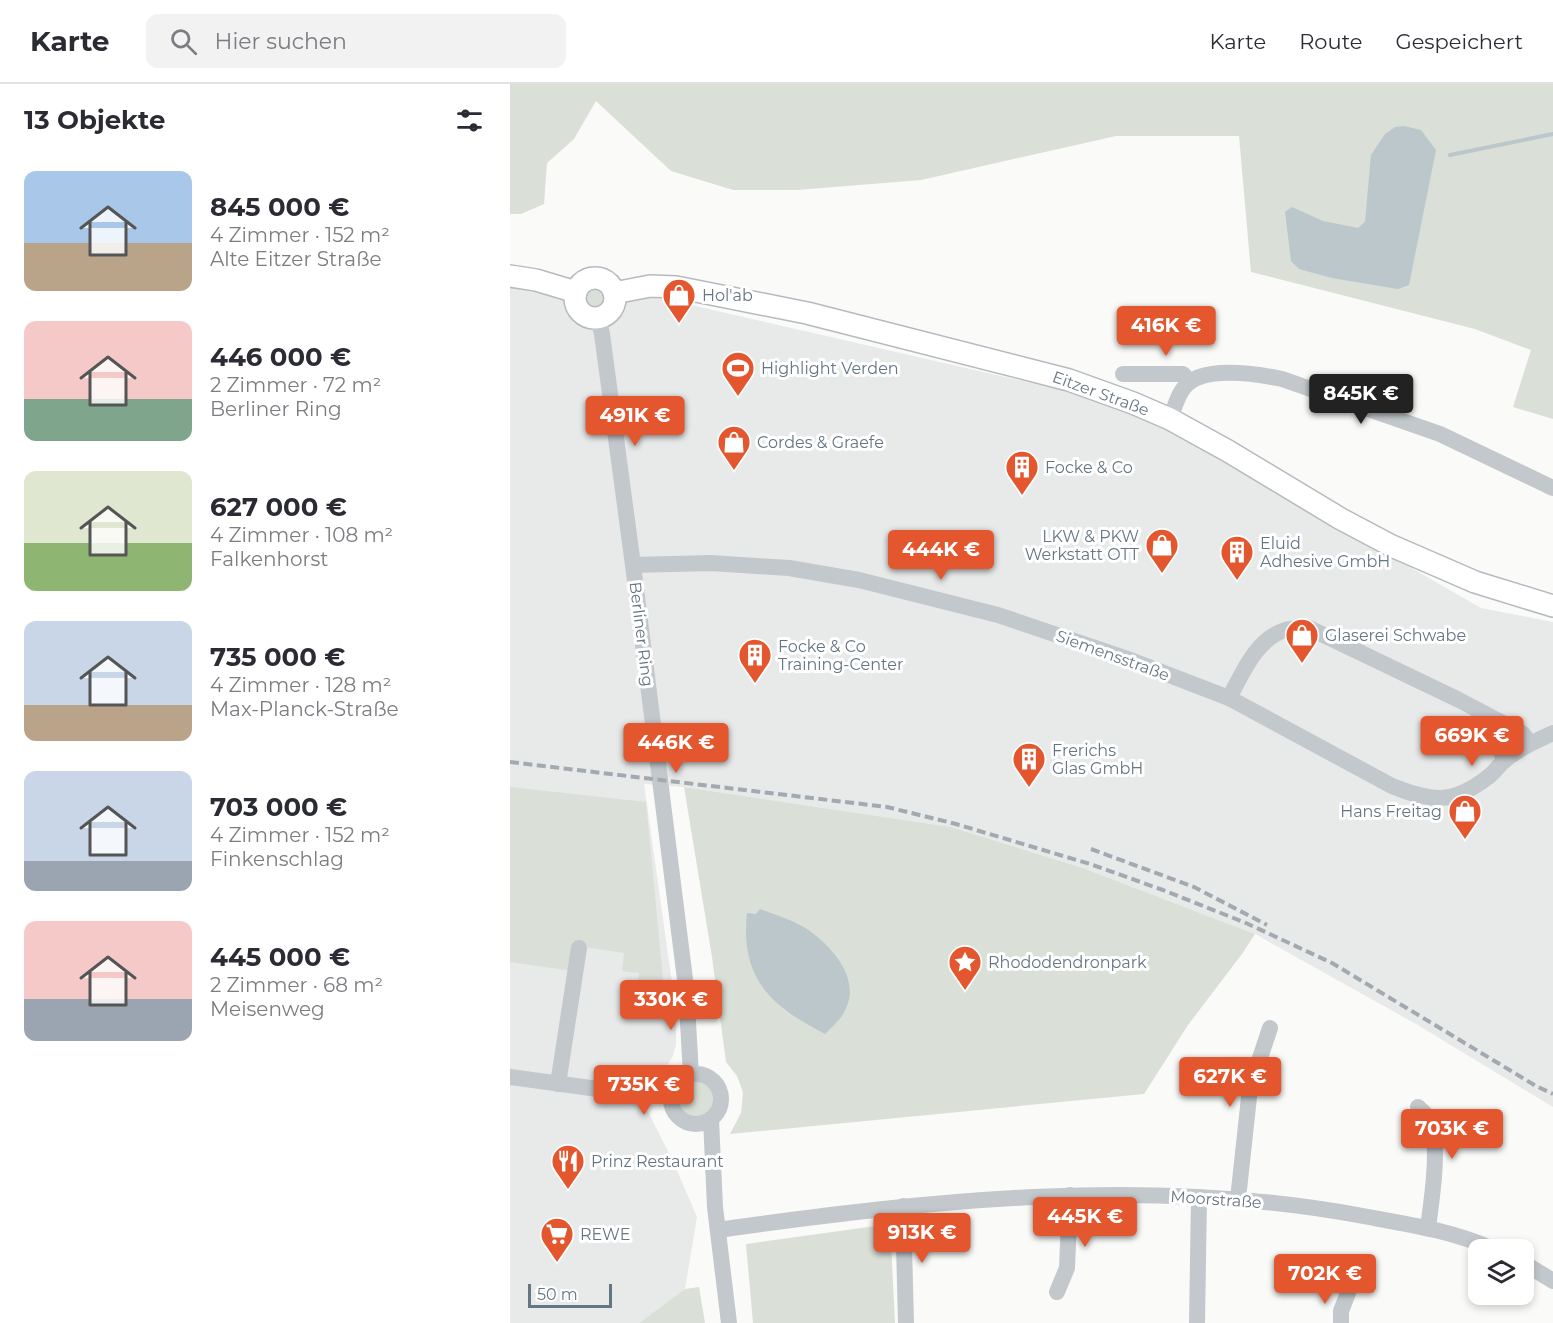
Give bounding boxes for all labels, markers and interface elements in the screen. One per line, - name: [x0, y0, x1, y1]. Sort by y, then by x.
- search box: [146, 14, 566, 68]
- text: Karte: [30, 24, 110, 58]
- icon: search: [167, 25, 200, 58]
- text: Hier suchen: [215, 28, 347, 55]
- text: Karte: [1210, 29, 1266, 54]
- text: Route: [1299, 29, 1362, 54]
- text: Gespeichert: [1395, 29, 1523, 54]
- text: 13 Objekte: [24, 104, 165, 136]
- icon: filters: [453, 104, 486, 137]
- text: 845 000 €: [210, 191, 349, 223]
- icon: home: [72, 195, 144, 267]
- text: 4 Zimmer · 152 m²: [210, 223, 390, 247]
- text: Alte Eitzer Straße: [210, 247, 382, 271]
- shop icon: Hol'ab: [661, 277, 697, 324]
- place label: Hol'ab: [702, 286, 753, 305]
- pin: 416K €: [1117, 306, 1215, 357]
- text: 416K €: [1131, 313, 1201, 337]
- text: 446 000 €: [210, 341, 351, 373]
- icon: home: [72, 345, 144, 417]
- sports icon: Highlight Verden: [720, 350, 756, 397]
- place label: Highlight Verden: [761, 359, 899, 378]
- street label: Eitzer Straße: [1050, 367, 1152, 420]
- text: 2 Zimmer · 72 m²: [210, 373, 381, 397]
- pin: 845K €: [1312, 374, 1410, 425]
- text: 845K €: [1323, 381, 1399, 405]
- pin: 491K €: [586, 396, 684, 447]
- text: Berliner Ring: [210, 397, 342, 421]
- text: 491K €: [600, 403, 670, 427]
- shop icon: Cordes & Graefe: [716, 424, 752, 471]
- place label: Cordes & Graefe: [757, 433, 884, 452]
- building icon: Focke & Co: [1004, 449, 1040, 496]
- place label: Focke & Co: [1045, 458, 1133, 477]
- text: 627 000 €: [210, 491, 347, 523]
- icon: home: [72, 495, 144, 567]
- text: 4 Zimmer · 108 m²: [210, 523, 393, 547]
- place label: LKW & PKW Werkstatt OTT: [1025, 527, 1140, 564]
- shop icon: LKW & PKW Werkstatt OTT: [1144, 527, 1180, 574]
- pin: 444K €: [892, 530, 990, 581]
- building icon: Eluid Adhesive GmbH: [1219, 534, 1255, 581]
- place label: Eluid Adhesive GmbH: [1260, 534, 1390, 571]
- text: 444K €: [902, 537, 980, 561]
- text: Falkenhorst: [210, 547, 328, 571]
- street label: Berliner Ring: [626, 581, 657, 688]
- shop icon: Glaserei Schwabe: [1284, 617, 1320, 664]
- street label: Siemensstraße: [1054, 626, 1172, 685]
- place label: Glaserei Schwabe: [1325, 626, 1466, 645]
- building icon: Focke & Co Training-Center: [737, 637, 773, 684]
- place label: Focke & Co Training-Center: [778, 637, 903, 674]
- text: 735 000 €: [210, 641, 345, 673]
- icon: home: [72, 645, 144, 717]
- text: 4 Zimmer · 128 m²: [210, 673, 391, 697]
- text: Max-Planck-Straße: [210, 697, 399, 721]
- pin: 669K €: [1423, 716, 1521, 767]
- pin: 446K €: [627, 723, 725, 774]
- text: 669K €: [1435, 723, 1509, 747]
- text: 446K €: [638, 730, 714, 754]
- building icon: Frerichs Glas GmbH: [1011, 741, 1047, 788]
- place label: Frerichs Glas GmbH: [1052, 741, 1143, 778]
- text: 703 000 €: [210, 791, 347, 823]
- shop icon: Hans Freitag: [1447, 793, 1483, 840]
- icon: home: [72, 795, 144, 867]
- place label: Hans Freitag: [1340, 802, 1442, 821]
- text: 4 Zimmer · 152 m²: [210, 823, 390, 847]
- text: Finkenschlag: [210, 847, 344, 871]
- text: 445 000 €: [210, 941, 350, 973]
- place icon: Rhododendronpark: [947, 944, 983, 991]
- icon: home: [72, 945, 144, 1017]
- place label: Rhododendronpark: [988, 953, 1147, 972]
- text: 2 Zimmer · 68 m²: [210, 973, 383, 997]
- pin: 330K €: [622, 980, 720, 1031]
- text: 330K €: [634, 987, 708, 1011]
- text: Meisenweg: [210, 997, 325, 1021]
- pin: 627K €: [1181, 1057, 1279, 1108]
- text: 627K €: [1193, 1064, 1267, 1088]
- pin: 735K €: [595, 1065, 693, 1116]
- text: 735K €: [608, 1072, 680, 1096]
- pin: 703K €: [1403, 1109, 1501, 1160]
- text: 703K €: [1415, 1116, 1489, 1140]
- restaurant icon: Prinz Restaurant: [550, 1143, 586, 1190]
- place label: Prinz Restaurant: [591, 1152, 724, 1171]
- street label: Moorstraße: [1170, 1187, 1262, 1212]
- pin: 445K €: [1036, 1197, 1134, 1248]
- text: 445K €: [1047, 1204, 1123, 1228]
- pin: 913K €: [873, 1213, 971, 1264]
- supermarket icon: REWE: [539, 1216, 575, 1263]
- text: 913K €: [887, 1220, 957, 1244]
- place label: REWE: [580, 1225, 630, 1244]
- map controls: [1468, 1239, 1534, 1305]
- button: layers: [1468, 1239, 1534, 1305]
- pin: 702K €: [1276, 1254, 1374, 1305]
- text: 702K €: [1288, 1261, 1362, 1285]
- scale bar: [528, 1281, 612, 1308]
- text: 50 m: [537, 1285, 578, 1304]

